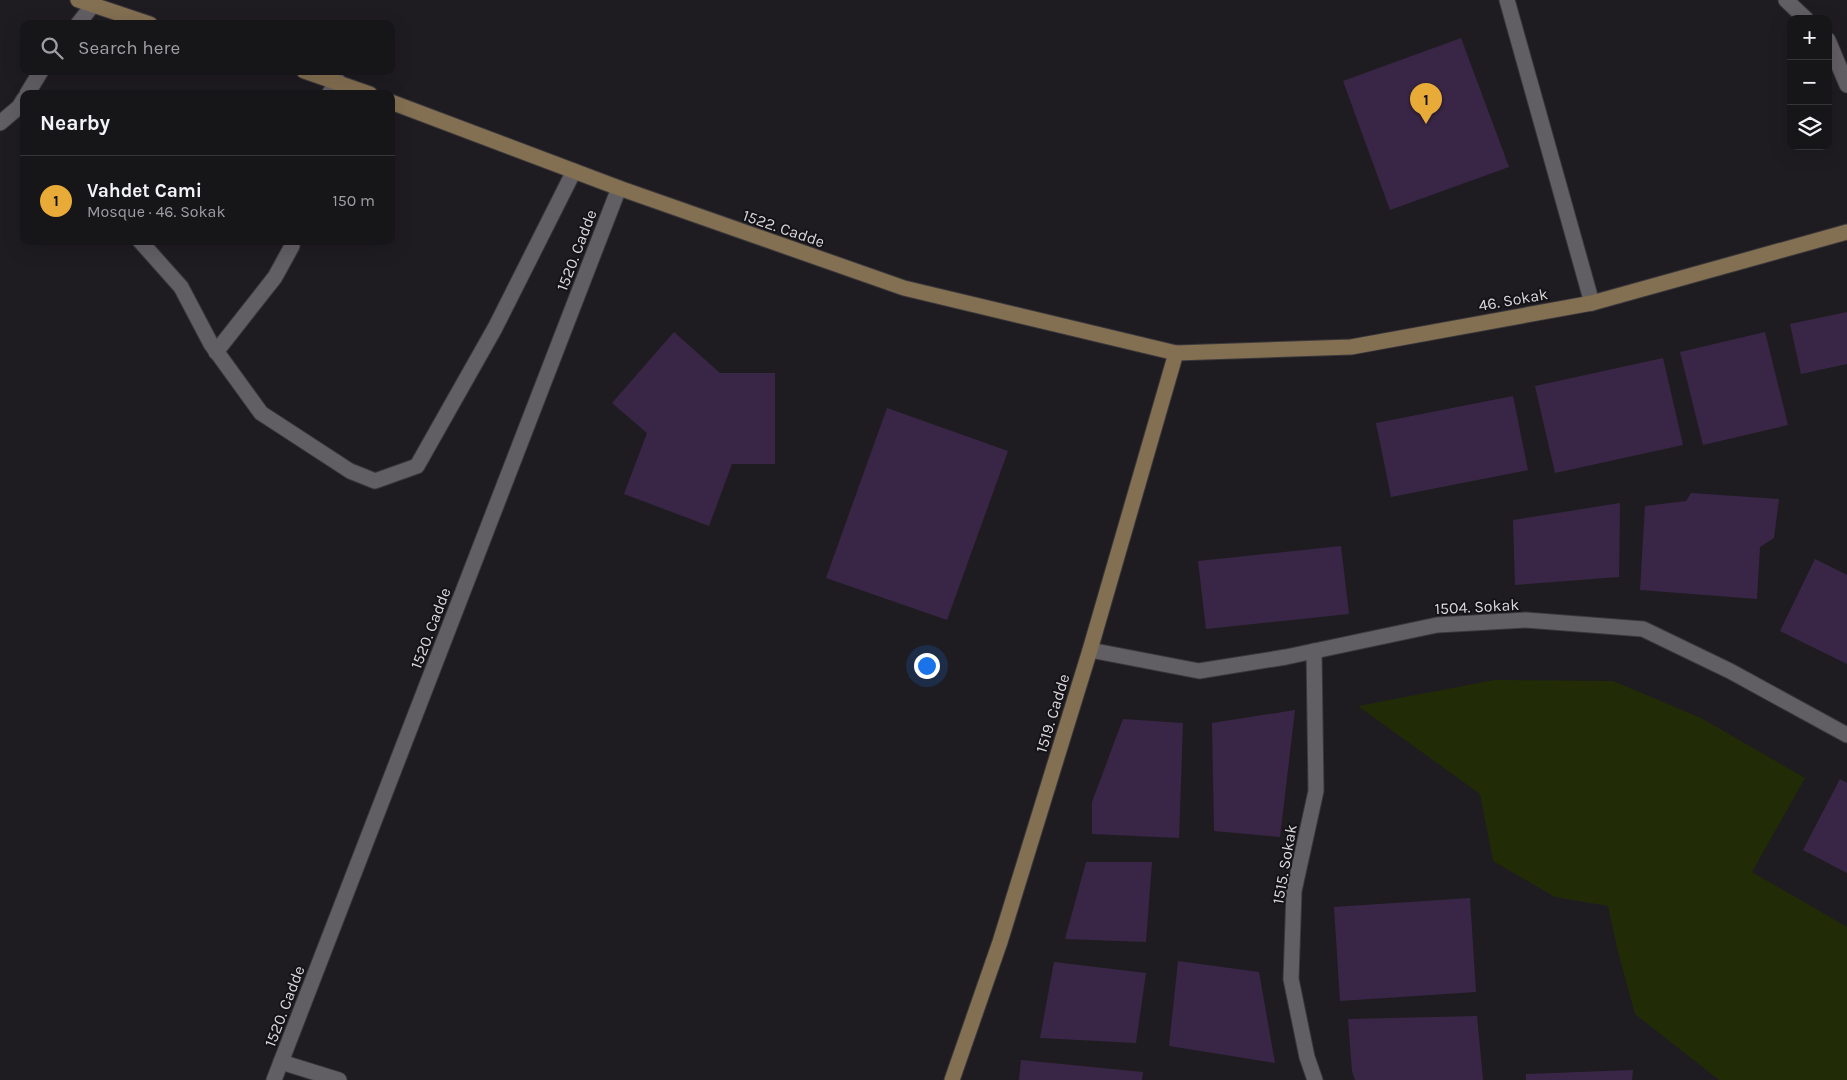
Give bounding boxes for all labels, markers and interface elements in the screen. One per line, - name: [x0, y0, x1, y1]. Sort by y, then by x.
- map controls: [1787, 15, 1832, 150]
- button: +: [1787, 15, 1832, 60]
- search box: [20, 20, 395, 75]
- icon: search: [38, 34, 66, 62]
- text: Search here: [78, 37, 180, 59]
- button: −: [1787, 60, 1832, 105]
- pin: 1: [1410, 83, 1442, 124]
- button: layers: [1787, 105, 1832, 150]
- text: Nearby: [40, 111, 110, 135]
- text: Vahdet Cami: [87, 180, 202, 202]
- text: 1: [53, 191, 59, 210]
- text: 150 m: [332, 191, 375, 210]
- text: Mosque · 46. Sokak: [87, 202, 225, 221]
- street label: 1522. Cadde: [740, 206, 827, 251]
- street label: 1520. Cadde: [552, 207, 601, 294]
- street label: 46. Sokak: [1477, 284, 1549, 315]
- street label: 1520. Cadde: [406, 585, 455, 672]
- street label: 1504. Sokak: [1434, 595, 1520, 618]
- your location: [914, 653, 940, 679]
- street label: 1519. Cadde: [1032, 671, 1073, 755]
- street label: 1515. Sokak: [1268, 823, 1301, 905]
- street label: 1520. Cadde: [260, 963, 309, 1050]

